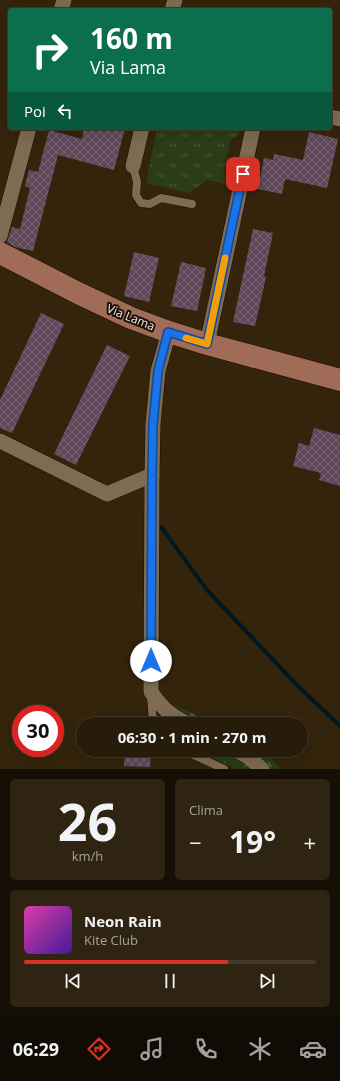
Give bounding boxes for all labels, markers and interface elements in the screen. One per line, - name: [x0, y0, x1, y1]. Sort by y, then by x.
- text: 160 m: [90, 19, 173, 57]
- icon: right: [24, 24, 76, 76]
- text: Via Lama: [90, 55, 166, 79]
- icon: left: [54, 100, 76, 122]
- text: Poi: [24, 101, 46, 121]
- pin: [226, 157, 260, 191]
- icon: arrive: [232, 163, 254, 185]
- street label: Via Lama: [104, 300, 158, 334]
- position arrow: [130, 640, 172, 682]
- speed limit sign: 30: [12, 705, 64, 757]
- text: 06:30 · 1 min · 270 m: [118, 727, 266, 747]
- text: 26: [58, 785, 117, 856]
- text: Clima: [189, 801, 223, 819]
- text: 19°: [229, 821, 276, 862]
- text: −: [189, 827, 202, 857]
- text: +: [303, 827, 316, 857]
- text: km/h: [72, 847, 103, 865]
- text: Neon Rain: [84, 911, 162, 931]
- text: Kite Club: [84, 931, 138, 949]
- icon: previous: [62, 970, 84, 992]
- icon: pause: [159, 970, 181, 992]
- icon: next: [256, 970, 278, 992]
- icon: directions: [85, 1035, 113, 1063]
- icon: music: [138, 1035, 166, 1063]
- icon: phone: [192, 1035, 220, 1063]
- icon: climate: [246, 1035, 274, 1063]
- icon: car: [299, 1035, 327, 1063]
- text: 06:29: [13, 1037, 59, 1061]

